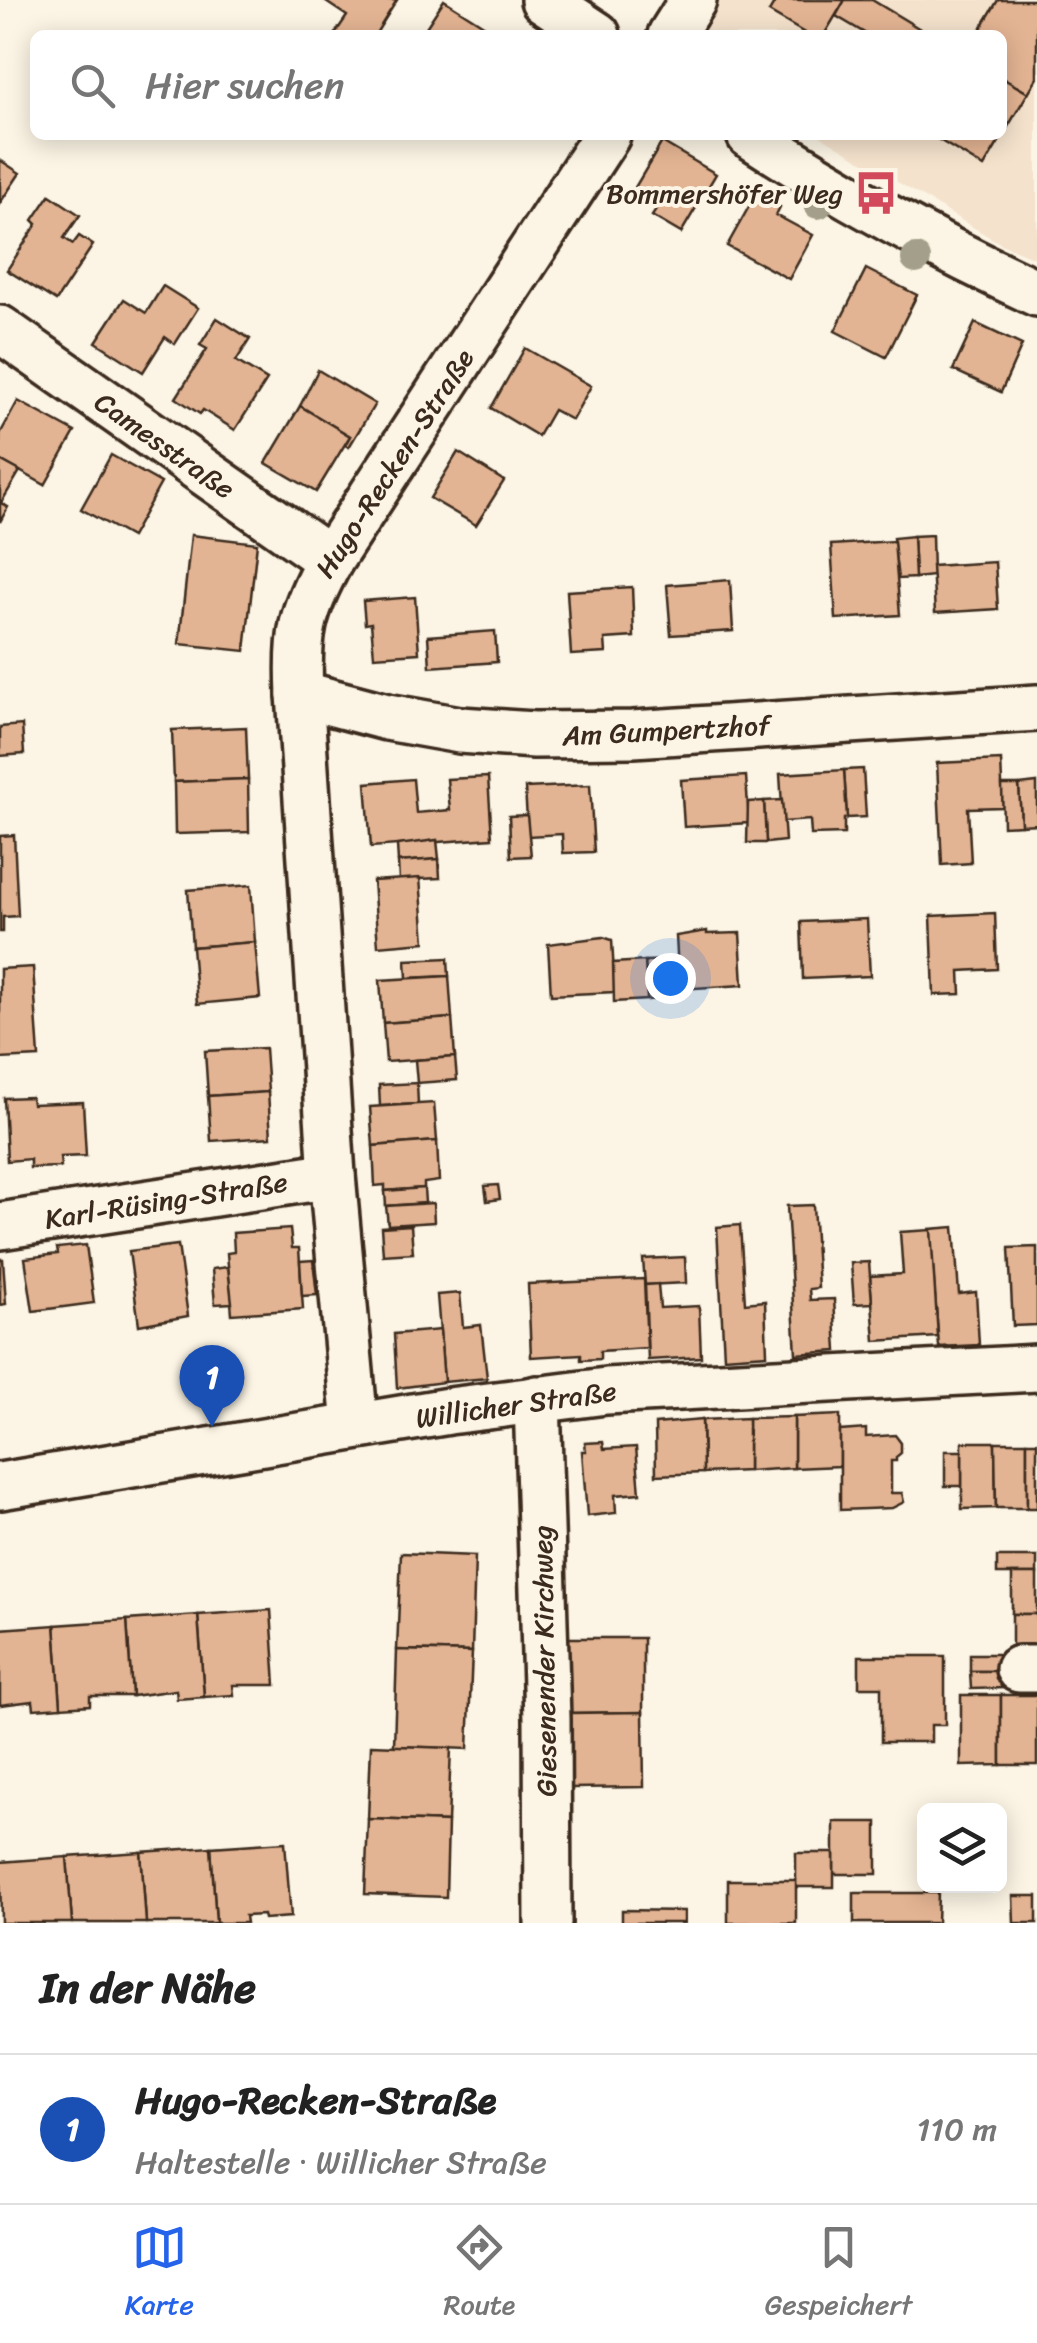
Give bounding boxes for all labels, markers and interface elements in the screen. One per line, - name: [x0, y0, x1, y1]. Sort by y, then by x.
- search box: [30, 30, 1007, 140]
- text: Hier suchen: [145, 52, 344, 119]
- icon: search: [65, 58, 120, 113]
- place label: Bommershöfer Weg: [606, 169, 843, 218]
- bus stop icon: Bommershöfer Weg: [852, 169, 900, 217]
- street label: Hugo-Recken-Straße: [301, 338, 487, 588]
- street label: Camesstraße: [84, 379, 246, 512]
- street label: Am Gumpertzhof: [560, 700, 774, 760]
- your location: [645, 953, 696, 1004]
- street label: Karl-Rüsing-Straße: [41, 1157, 291, 1244]
- pin: 1: [180, 1344, 244, 1427]
- street label: Willicher Straße: [413, 1366, 620, 1443]
- street label: Giesenender Kirchweg: [518, 1525, 571, 1797]
- map controls: [917, 1803, 1007, 1893]
- button: layers: [917, 1803, 1007, 1893]
- text: In der Nähe: [40, 1951, 256, 2025]
- text: Hugo-Recken-Straße: [135, 2067, 496, 2134]
- text: 1: [66, 2101, 79, 2158]
- text: 110 m: [916, 2101, 997, 2158]
- text: Haltestelle · Willicher Straße: [135, 2134, 547, 2191]
- tab: Karte: [125, 2220, 194, 2329]
- tab: Route: [443, 2220, 515, 2329]
- tab: Gespeichert: [765, 2220, 912, 2329]

